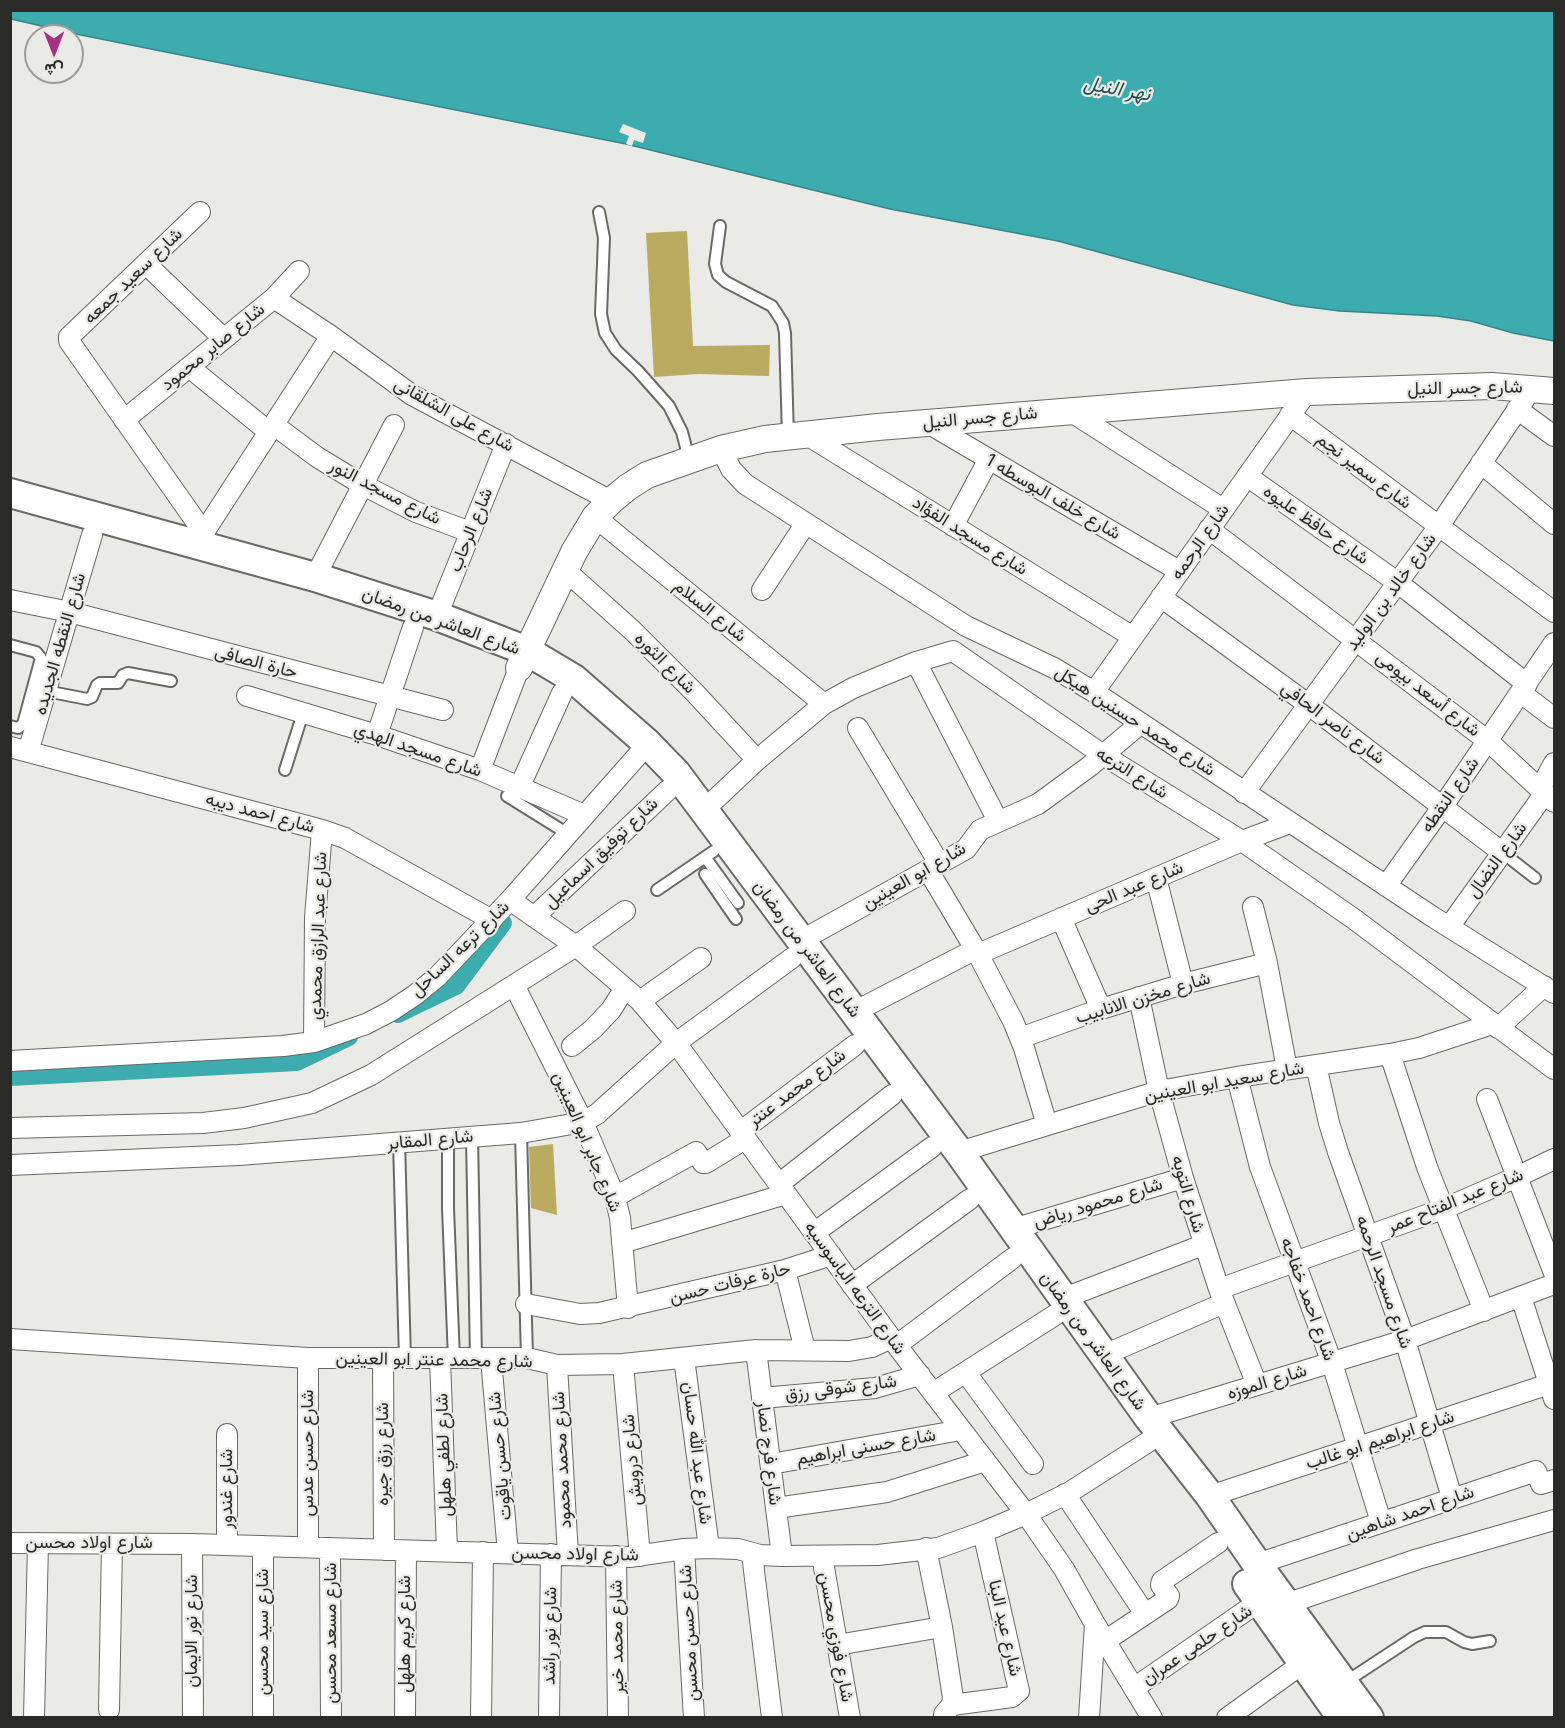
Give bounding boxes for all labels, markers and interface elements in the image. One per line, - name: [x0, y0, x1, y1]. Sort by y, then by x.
- north arrow: [24, 24, 84, 84]
- text: ش: [44, 60, 64, 80]
- water label: نهر النيل: [1082, 71, 1152, 107]
- street label: شارع سعيد جمعه: [79, 223, 187, 329]
- street label: شارع صابر محمود: [157, 299, 269, 395]
- street label: شارع على الشلقانى: [390, 373, 518, 457]
- street label: شارع جسر النيل: [1407, 376, 1523, 400]
- street label: شارع جسر النيل: [922, 402, 1038, 434]
- street label: شارع سمير نجم: [1312, 428, 1416, 514]
- street label: شارع خلف البوسطه 1: [982, 450, 1124, 544]
- street label: شارع مسجد النور: [325, 455, 445, 529]
- street label: شارع حافظ عليوه: [1259, 481, 1373, 569]
- street label: شارع الرحاب: [444, 485, 498, 575]
- street label: شارع مسجد الفؤاد: [908, 492, 1032, 580]
- street label: شارع الرحمه: [1166, 500, 1234, 584]
- street label: شارع خالد بن الوليد: [1341, 529, 1441, 655]
- street label: شارع النقطه الجديده: [29, 570, 91, 718]
- street label: شارع السلام: [669, 575, 751, 647]
- street label: شارع العاشر من رمضان: [359, 582, 523, 660]
- street label: شارع الثوره: [630, 628, 700, 698]
- street label: حارة الصافى: [212, 641, 300, 683]
- street label: شارع أسعد بيومى: [1371, 646, 1485, 742]
- street label: شارع محمد حسنين هيكل: [1051, 661, 1219, 781]
- street label: شارع ناصر الحافي: [1277, 677, 1389, 769]
- street label: شارع مسجد الهدي: [351, 718, 485, 782]
- street label: شارع الترعه: [1092, 742, 1172, 804]
- street label: شارع النقطه: [1416, 753, 1484, 837]
- street label: شارع احمد ديبه: [203, 788, 317, 838]
- street label: شارع توفيق اسماعيل: [539, 793, 663, 913]
- street label: شارع النضال: [1462, 818, 1532, 902]
- street label: شارع ابو العينين: [858, 838, 970, 914]
- street label: شارع عبد الرازق محمدي: [304, 851, 332, 1021]
- street label: شارع عبد الحى: [1082, 857, 1186, 917]
- street label: شارع العاشر من رمضان: [748, 876, 866, 1022]
- street label: شارع ترعه الساحل: [406, 896, 514, 1002]
- street label: شارع مخزن الانابيب: [1073, 967, 1213, 1029]
- street label: شارع محمد عنتر: [744, 1044, 850, 1132]
- street label: شارع سعيد ابو العينين: [1142, 1057, 1306, 1107]
- street label: شارع جابر ابو العينين: [548, 1069, 626, 1215]
- street label: شارع المقابر: [386, 1125, 474, 1155]
- street label: شارع التوبه: [1167, 1153, 1209, 1235]
- street label: شارع عبد الفتاح عمر: [1384, 1164, 1526, 1238]
- street label: شارع محمود رياض: [1031, 1173, 1165, 1233]
- street label: شارع مسجد الرحمه: [1351, 1212, 1417, 1352]
- street label: شارع الترعه الباسوسيه: [800, 1217, 910, 1359]
- street label: شارع احمد خفاجه: [1276, 1234, 1340, 1364]
- street label: حارة عرفات حسن: [667, 1258, 793, 1308]
- street label: شارع العاشر من رمضان: [1035, 1267, 1151, 1415]
- street label: شارع محمد عنتر ابو العينين: [335, 1347, 533, 1373]
- street label: شارع الموزه: [1225, 1360, 1309, 1404]
- street label: شارع شوقى رزق: [784, 1370, 898, 1406]
- street label: شارع عبد الله حسان: [678, 1381, 716, 1525]
- street label: شارع حسن عدس: [297, 1390, 319, 1516]
- street label: شارع حسن ياقوت: [484, 1391, 516, 1521]
- street label: شارع محمد محمود: [548, 1391, 576, 1529]
- street label: شارع لطفي هلهل: [431, 1393, 457, 1517]
- street label: شارع فرج نصار: [752, 1400, 786, 1506]
- street label: شارع رزق جيره: [372, 1402, 394, 1506]
- street label: شارع ابراهيم ابو غالب: [1303, 1406, 1457, 1474]
- street label: شارع درويش: [617, 1413, 647, 1507]
- street label: شارع حسنى ابراهيم: [795, 1424, 937, 1470]
- street label: شارع غندور: [216, 1449, 238, 1529]
- street label: شارع احمد شاهين: [1343, 1481, 1477, 1545]
- street label: شارع اولاد محسن: [25, 1532, 153, 1554]
- street label: شارع اولاد محسن: [511, 1542, 639, 1566]
- street label: شارع مسعد محسن: [320, 1562, 342, 1704]
- street label: شارع حسن محسن: [675, 1564, 703, 1702]
- street label: شارع سيد محسن: [252, 1569, 274, 1695]
- street label: شارع فوزي محسن: [814, 1570, 858, 1704]
- street label: شارع نور الايمان: [181, 1575, 203, 1687]
- street label: شارع كريم هلهل: [394, 1575, 416, 1693]
- street label: شارع عيد البنا: [983, 1578, 1027, 1678]
- street label: شارع محمد خير: [605, 1580, 629, 1694]
- street label: شارع نور راشد: [538, 1587, 562, 1685]
- street label: شارع حلمى عمران: [1138, 1600, 1256, 1690]

